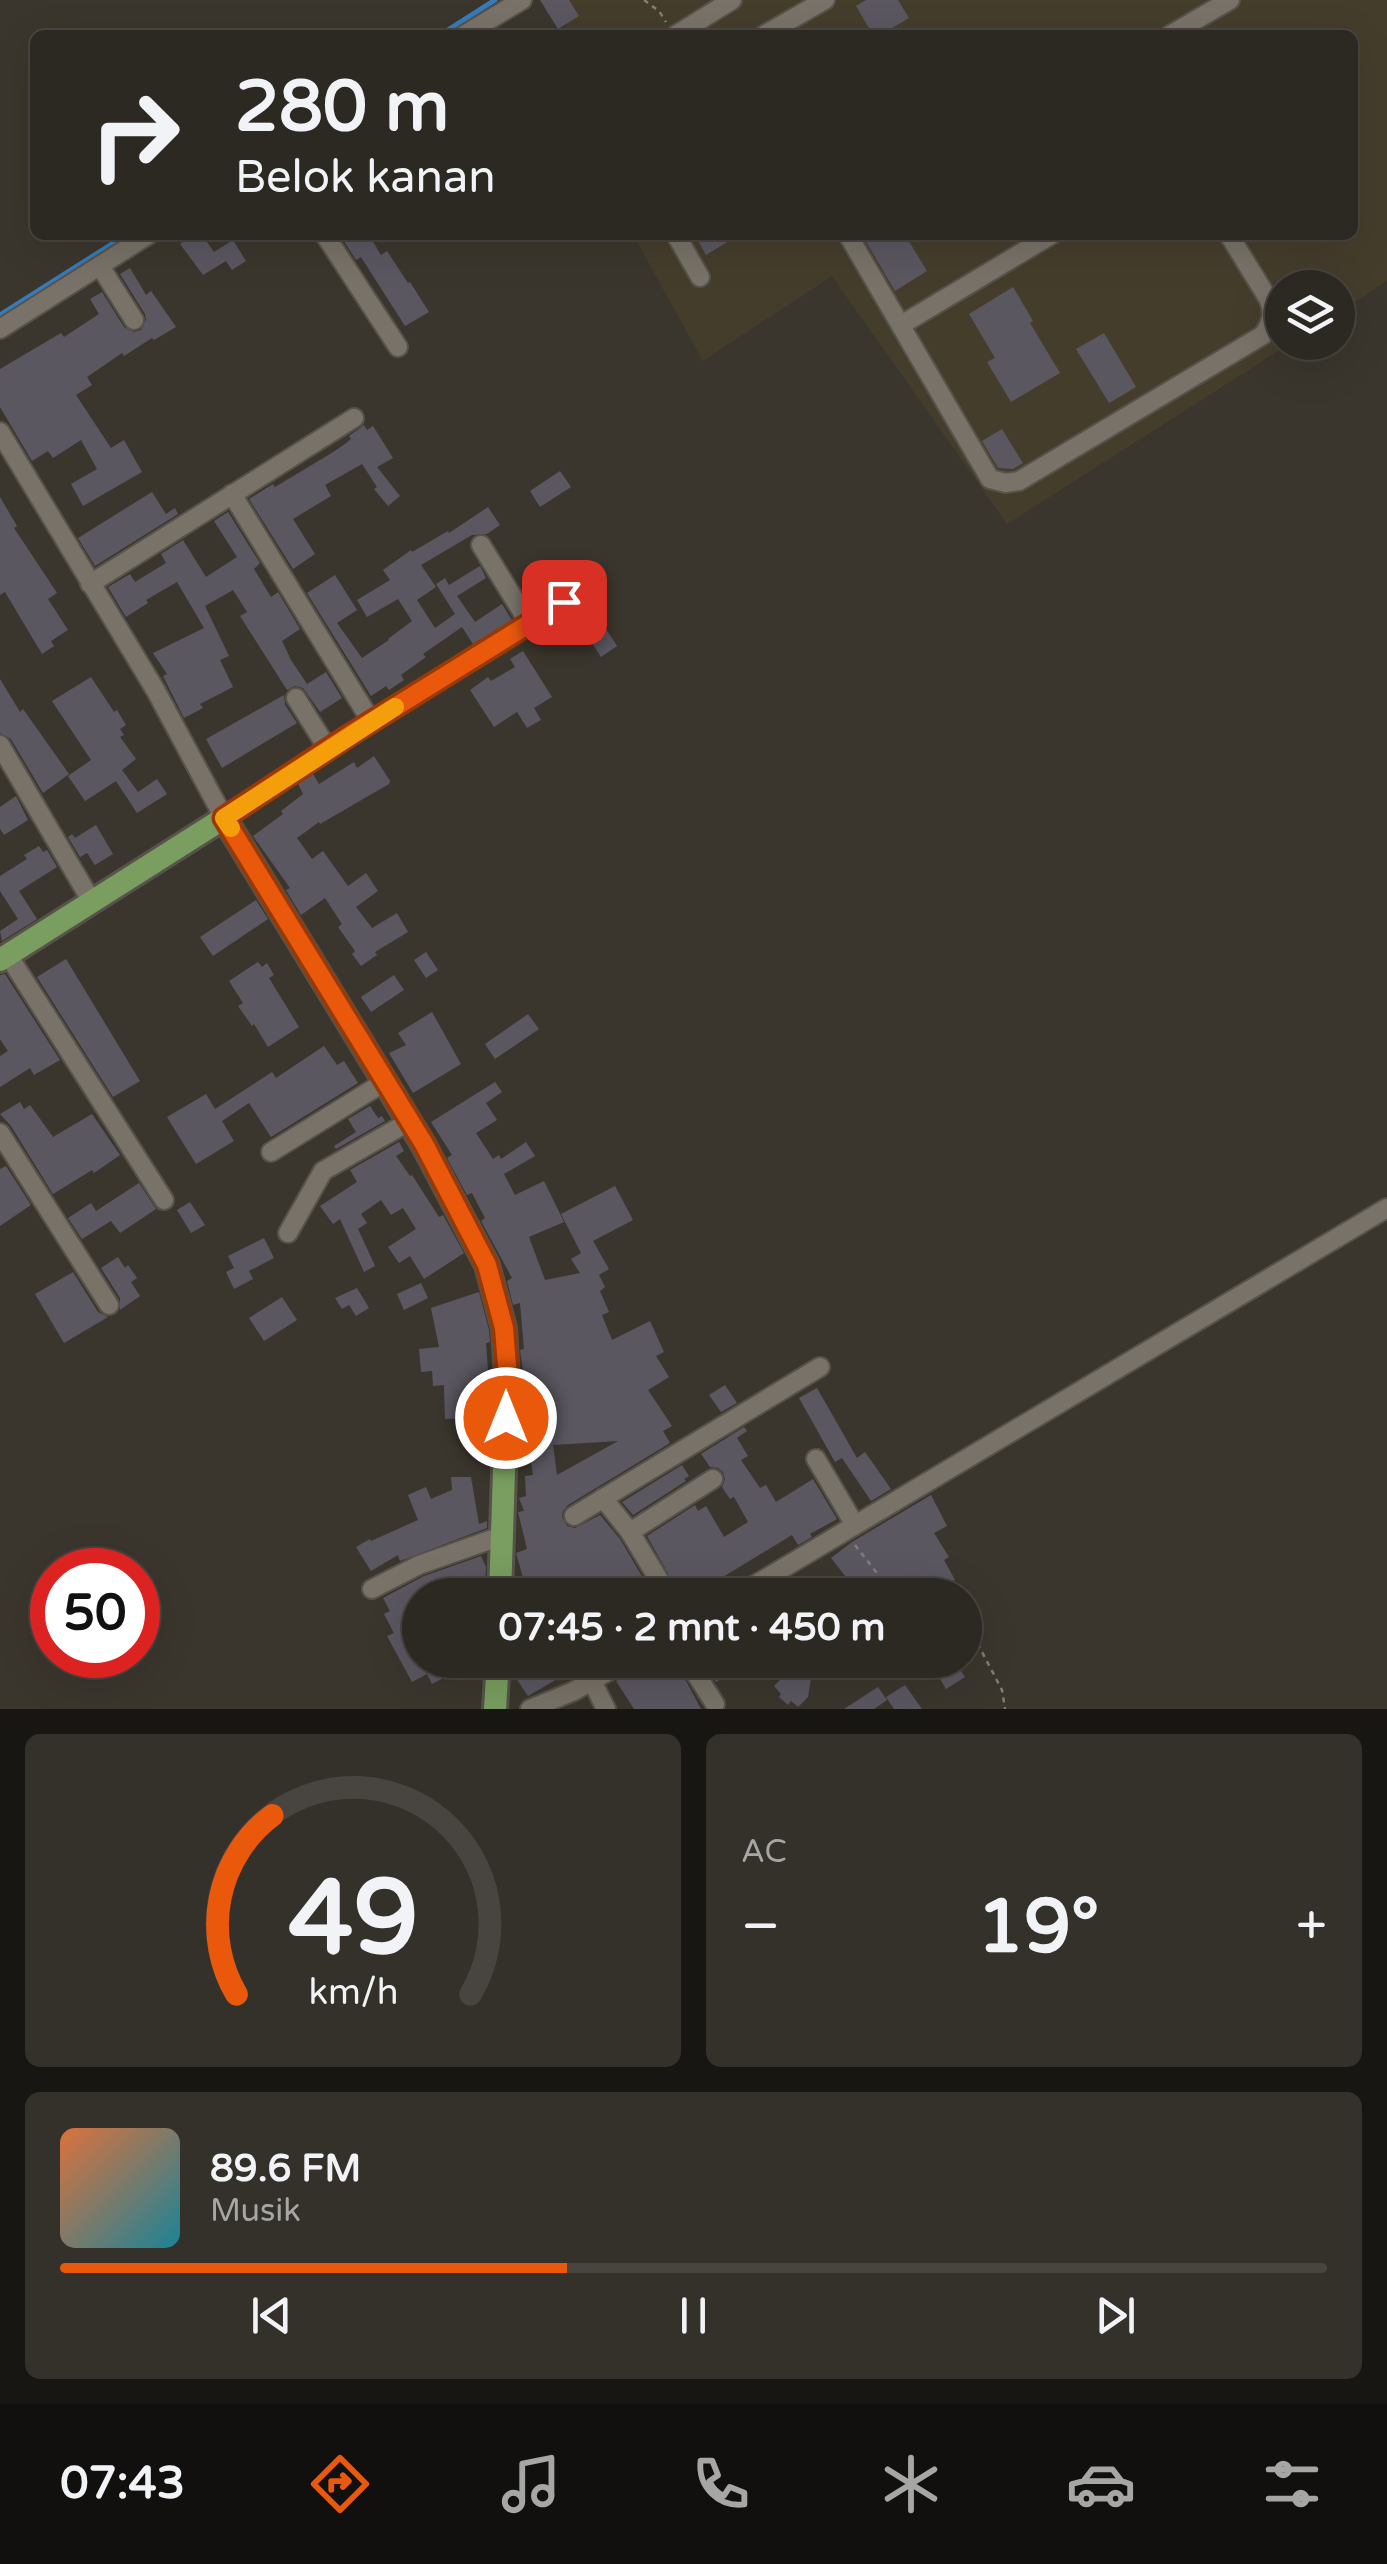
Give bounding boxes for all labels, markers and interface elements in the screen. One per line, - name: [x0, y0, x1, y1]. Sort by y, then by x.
- text: 280 m: [235, 66, 449, 150]
- icon: right: [70, 70, 200, 200]
- text: Belok kanan: [235, 151, 496, 205]
- map controls: [1265, 270, 1355, 360]
- button: layers: [1265, 270, 1355, 360]
- pin: [522, 560, 607, 645]
- icon: arrive: [537, 575, 592, 630]
- position arrow: [454, 1366, 558, 1470]
- speed limit sign: 50: [30, 1548, 160, 1678]
- text: 07:45 · 2 mnt · 450 m: [499, 1605, 885, 1651]
- text: AC: [741, 1833, 787, 1871]
- text: 49: [288, 1857, 418, 1982]
- text: 19°: [977, 1882, 1099, 1972]
- text: −: [741, 1894, 780, 1960]
- text: +: [1296, 1894, 1327, 1960]
- text: km/h: [308, 1971, 398, 2014]
- text: 89.6 FM: [210, 2146, 361, 2192]
- text: Musik: [210, 2192, 301, 2230]
- icon: previous: [244, 2288, 299, 2343]
- icon: pause: [666, 2288, 721, 2343]
- icon: next: [1088, 2288, 1143, 2343]
- icon: directions: [305, 2449, 375, 2519]
- icon: music: [496, 2449, 566, 2519]
- icon: phone: [686, 2449, 756, 2519]
- icon: climate: [876, 2449, 946, 2519]
- icon: car: [1066, 2449, 1136, 2519]
- icon: filters: [1257, 2449, 1327, 2519]
- text: 07:43: [60, 2457, 185, 2511]

